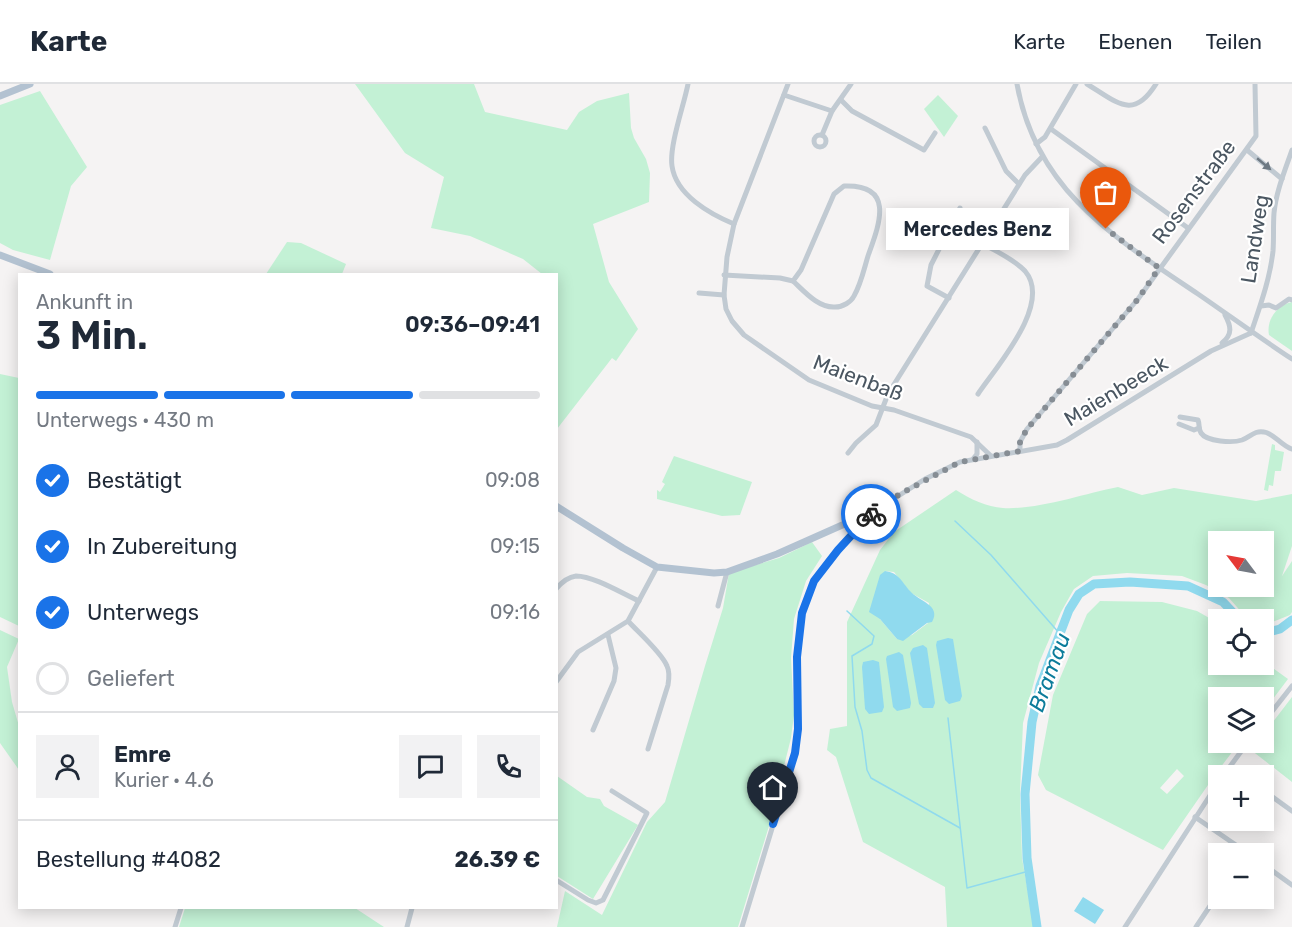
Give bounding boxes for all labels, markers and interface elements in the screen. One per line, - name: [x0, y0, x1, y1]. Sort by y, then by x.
- text: Karte: [30, 25, 107, 58]
- text: Karte: [1013, 29, 1065, 54]
- text: Ebenen: [1098, 29, 1172, 54]
- text: Teilen: [1205, 29, 1262, 54]
- street label: Rosenstraße: [1147, 135, 1241, 248]
- one-way arrow: [1256, 158, 1272, 171]
- pin: [1080, 167, 1131, 229]
- icon: bag: [1089, 176, 1122, 209]
- street label: Landweg: [1235, 193, 1274, 285]
- callout: Mercedes Benz: [887, 208, 1070, 250]
- text: Mercedes Benz: [903, 217, 1052, 241]
- text: Ankunft in: [36, 290, 133, 314]
- text: 09:36–09:41: [405, 311, 540, 338]
- text: 3 Min.: [36, 313, 148, 359]
- street label: Maienbaß: [810, 349, 907, 406]
- street label: Maienbeeck: [1059, 350, 1172, 431]
- text: Unterwegs · 430 m: [36, 408, 214, 432]
- icon: check: [36, 464, 69, 497]
- text: Bestätigt: [87, 467, 182, 494]
- text: 09:08: [485, 468, 540, 492]
- courier: [841, 484, 901, 544]
- icon: bike: [855, 498, 888, 531]
- icon: check: [36, 530, 69, 563]
- north arrow: [1208, 531, 1274, 597]
- map controls: [1208, 531, 1274, 909]
- text: In Zubereitung: [87, 533, 237, 560]
- text: 09:15: [490, 534, 540, 558]
- icon: check: [36, 596, 69, 629]
- text: Unterwegs: [87, 599, 199, 626]
- text: 09:16: [490, 600, 540, 624]
- button: locate: [1208, 609, 1274, 675]
- water label: Bramau: [1023, 629, 1076, 715]
- text: Geliefert: [87, 665, 175, 692]
- button: layers: [1208, 687, 1274, 753]
- button: person: [36, 735, 99, 798]
- button: chat: [399, 735, 462, 798]
- button: phone: [477, 735, 540, 798]
- text: Emre: [114, 741, 171, 768]
- pin: [747, 762, 798, 824]
- button: +: [1208, 765, 1274, 831]
- text: Kurier · 4.6: [114, 768, 214, 792]
- icon: home: [756, 771, 789, 804]
- button: −: [1208, 843, 1274, 909]
- text: Bestellung #4082: [36, 846, 221, 873]
- text: 26.39 €: [455, 846, 540, 873]

